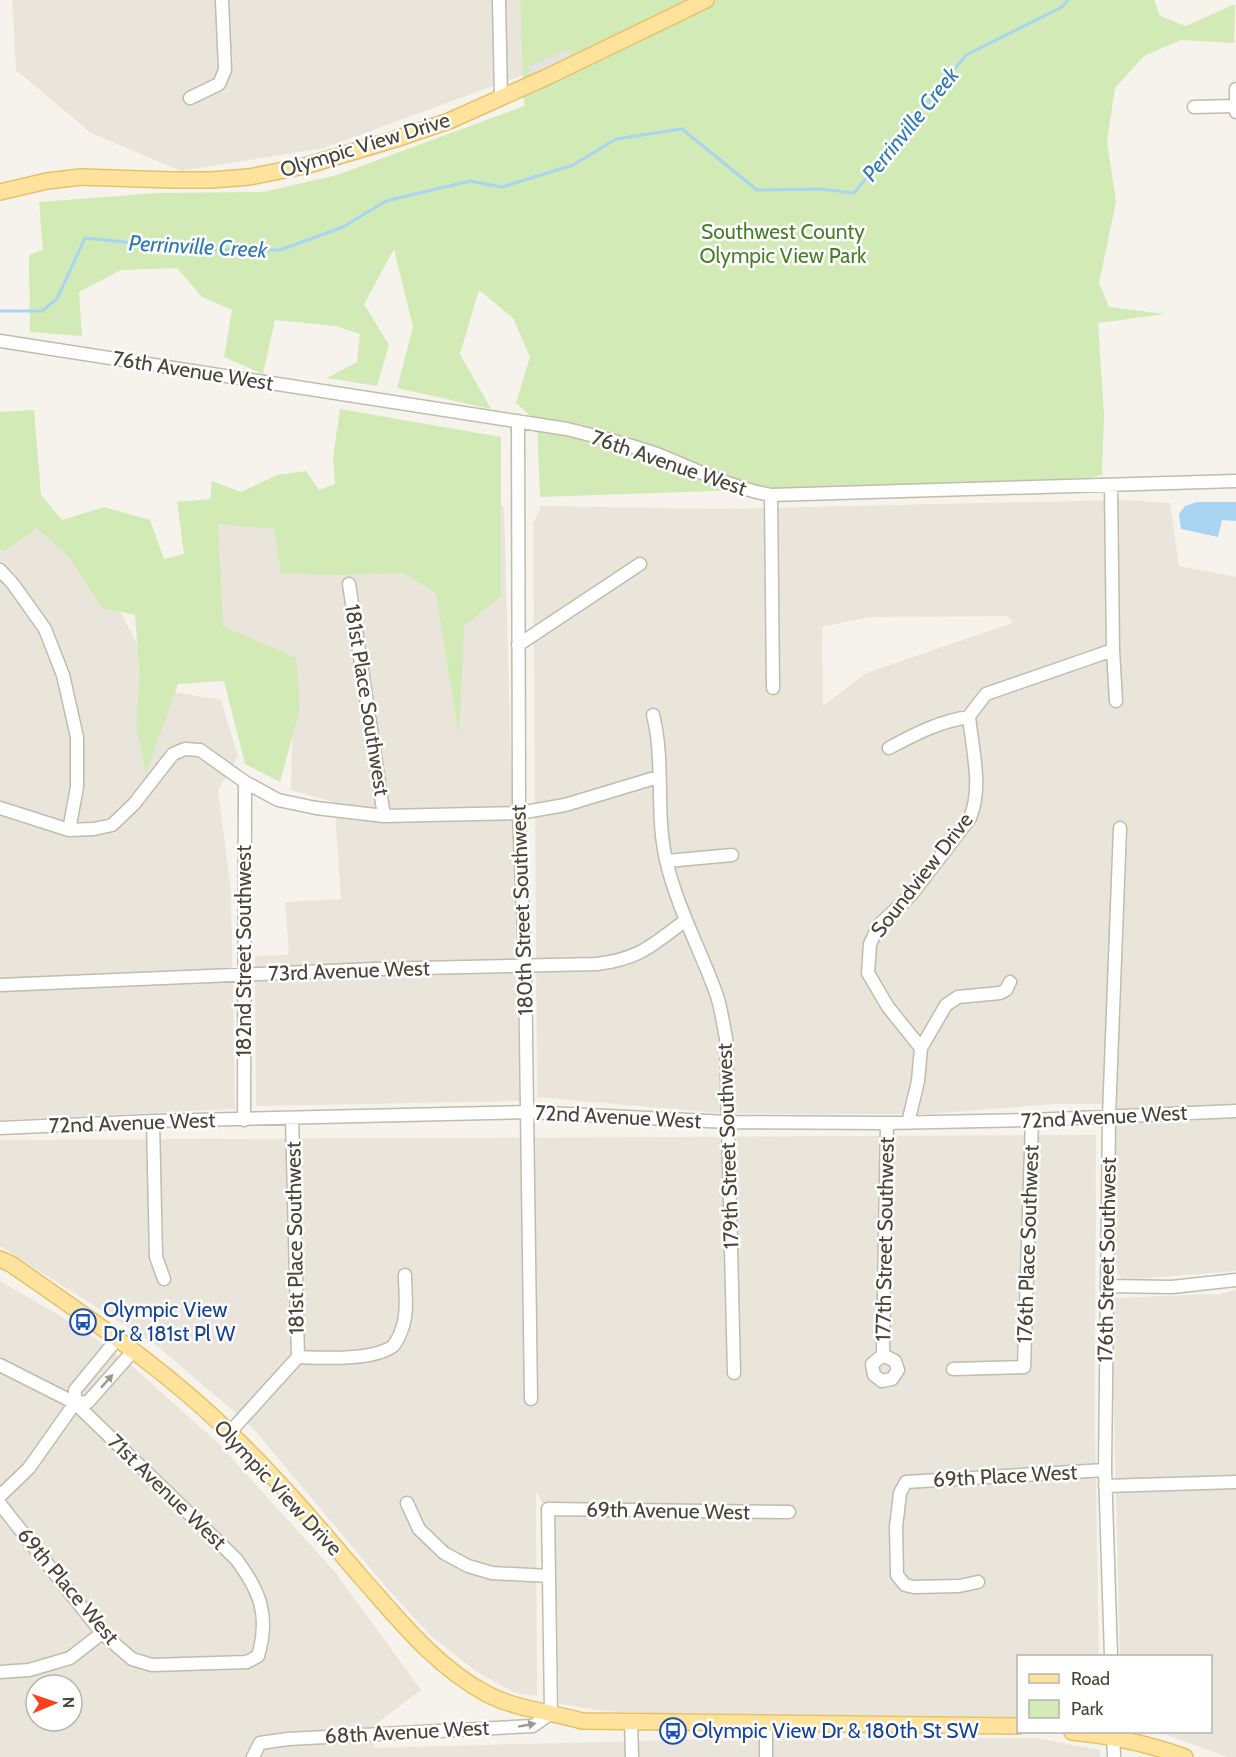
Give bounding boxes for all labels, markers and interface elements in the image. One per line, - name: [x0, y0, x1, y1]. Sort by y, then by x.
- water label: Perrinville Creek: [856, 61, 965, 187]
- street label: Olympic View Drive: [277, 107, 453, 182]
- park label: Southwest County Olympic View Park: [699, 219, 867, 268]
- water label: Perrinville Creek: [128, 229, 269, 264]
- street label: 76th Avenue West: [111, 345, 275, 396]
- street label: 76th Avenue West: [588, 424, 750, 501]
- street label: 181st Place Southwest: [340, 602, 395, 797]
- street label: 180th Street Southwest: [505, 804, 538, 1016]
- street label: Soundview Drive: [865, 807, 978, 942]
- street label: 182nd Street Southwest: [231, 845, 256, 1057]
- street label: 73rd Avenue West: [268, 955, 430, 986]
- street label: 179th Street Southwest: [711, 1043, 744, 1249]
- street label: 72nd Avenue West: [534, 1100, 702, 1133]
- street label: 72nd Avenue West: [1020, 1100, 1188, 1133]
- street label: 72nd Avenue West: [48, 1107, 216, 1138]
- street label: 177th Street Southwest: [870, 1136, 899, 1341]
- street label: 181st Place Southwest: [280, 1141, 309, 1335]
- street label: 176th Place Southwest: [1012, 1144, 1043, 1344]
- street label: 176th Street Southwest: [1092, 1157, 1121, 1363]
- place label: Olympic View Dr & 181st Pl W: [103, 1297, 236, 1346]
- bus stop icon: Olympic View Dr & 181st Pl W: [68, 1307, 98, 1337]
- one-way arrow: [100, 1374, 113, 1389]
- street label: Olympic View Drive: [209, 1415, 348, 1561]
- street label: 71st Avenue West: [103, 1429, 232, 1554]
- street label: 69th Place West: [932, 1459, 1078, 1492]
- street label: 69th Avenue West: [586, 1497, 750, 1524]
- street label: 69th Place West: [12, 1522, 124, 1649]
- legend: [1017, 1655, 1212, 1733]
- text: Road: [1071, 1668, 1110, 1690]
- north arrow: [24, 1673, 84, 1733]
- text: N: [59, 1697, 78, 1708]
- text: Park: [1071, 1698, 1104, 1720]
- street label: 68th Avenue West: [324, 1715, 490, 1748]
- bus stop icon: Olympic View Dr & 180th St SW: [658, 1716, 688, 1746]
- place label: Olympic View Dr & 180th St SW: [692, 1718, 979, 1743]
- one-way arrow: [518, 1720, 537, 1729]

